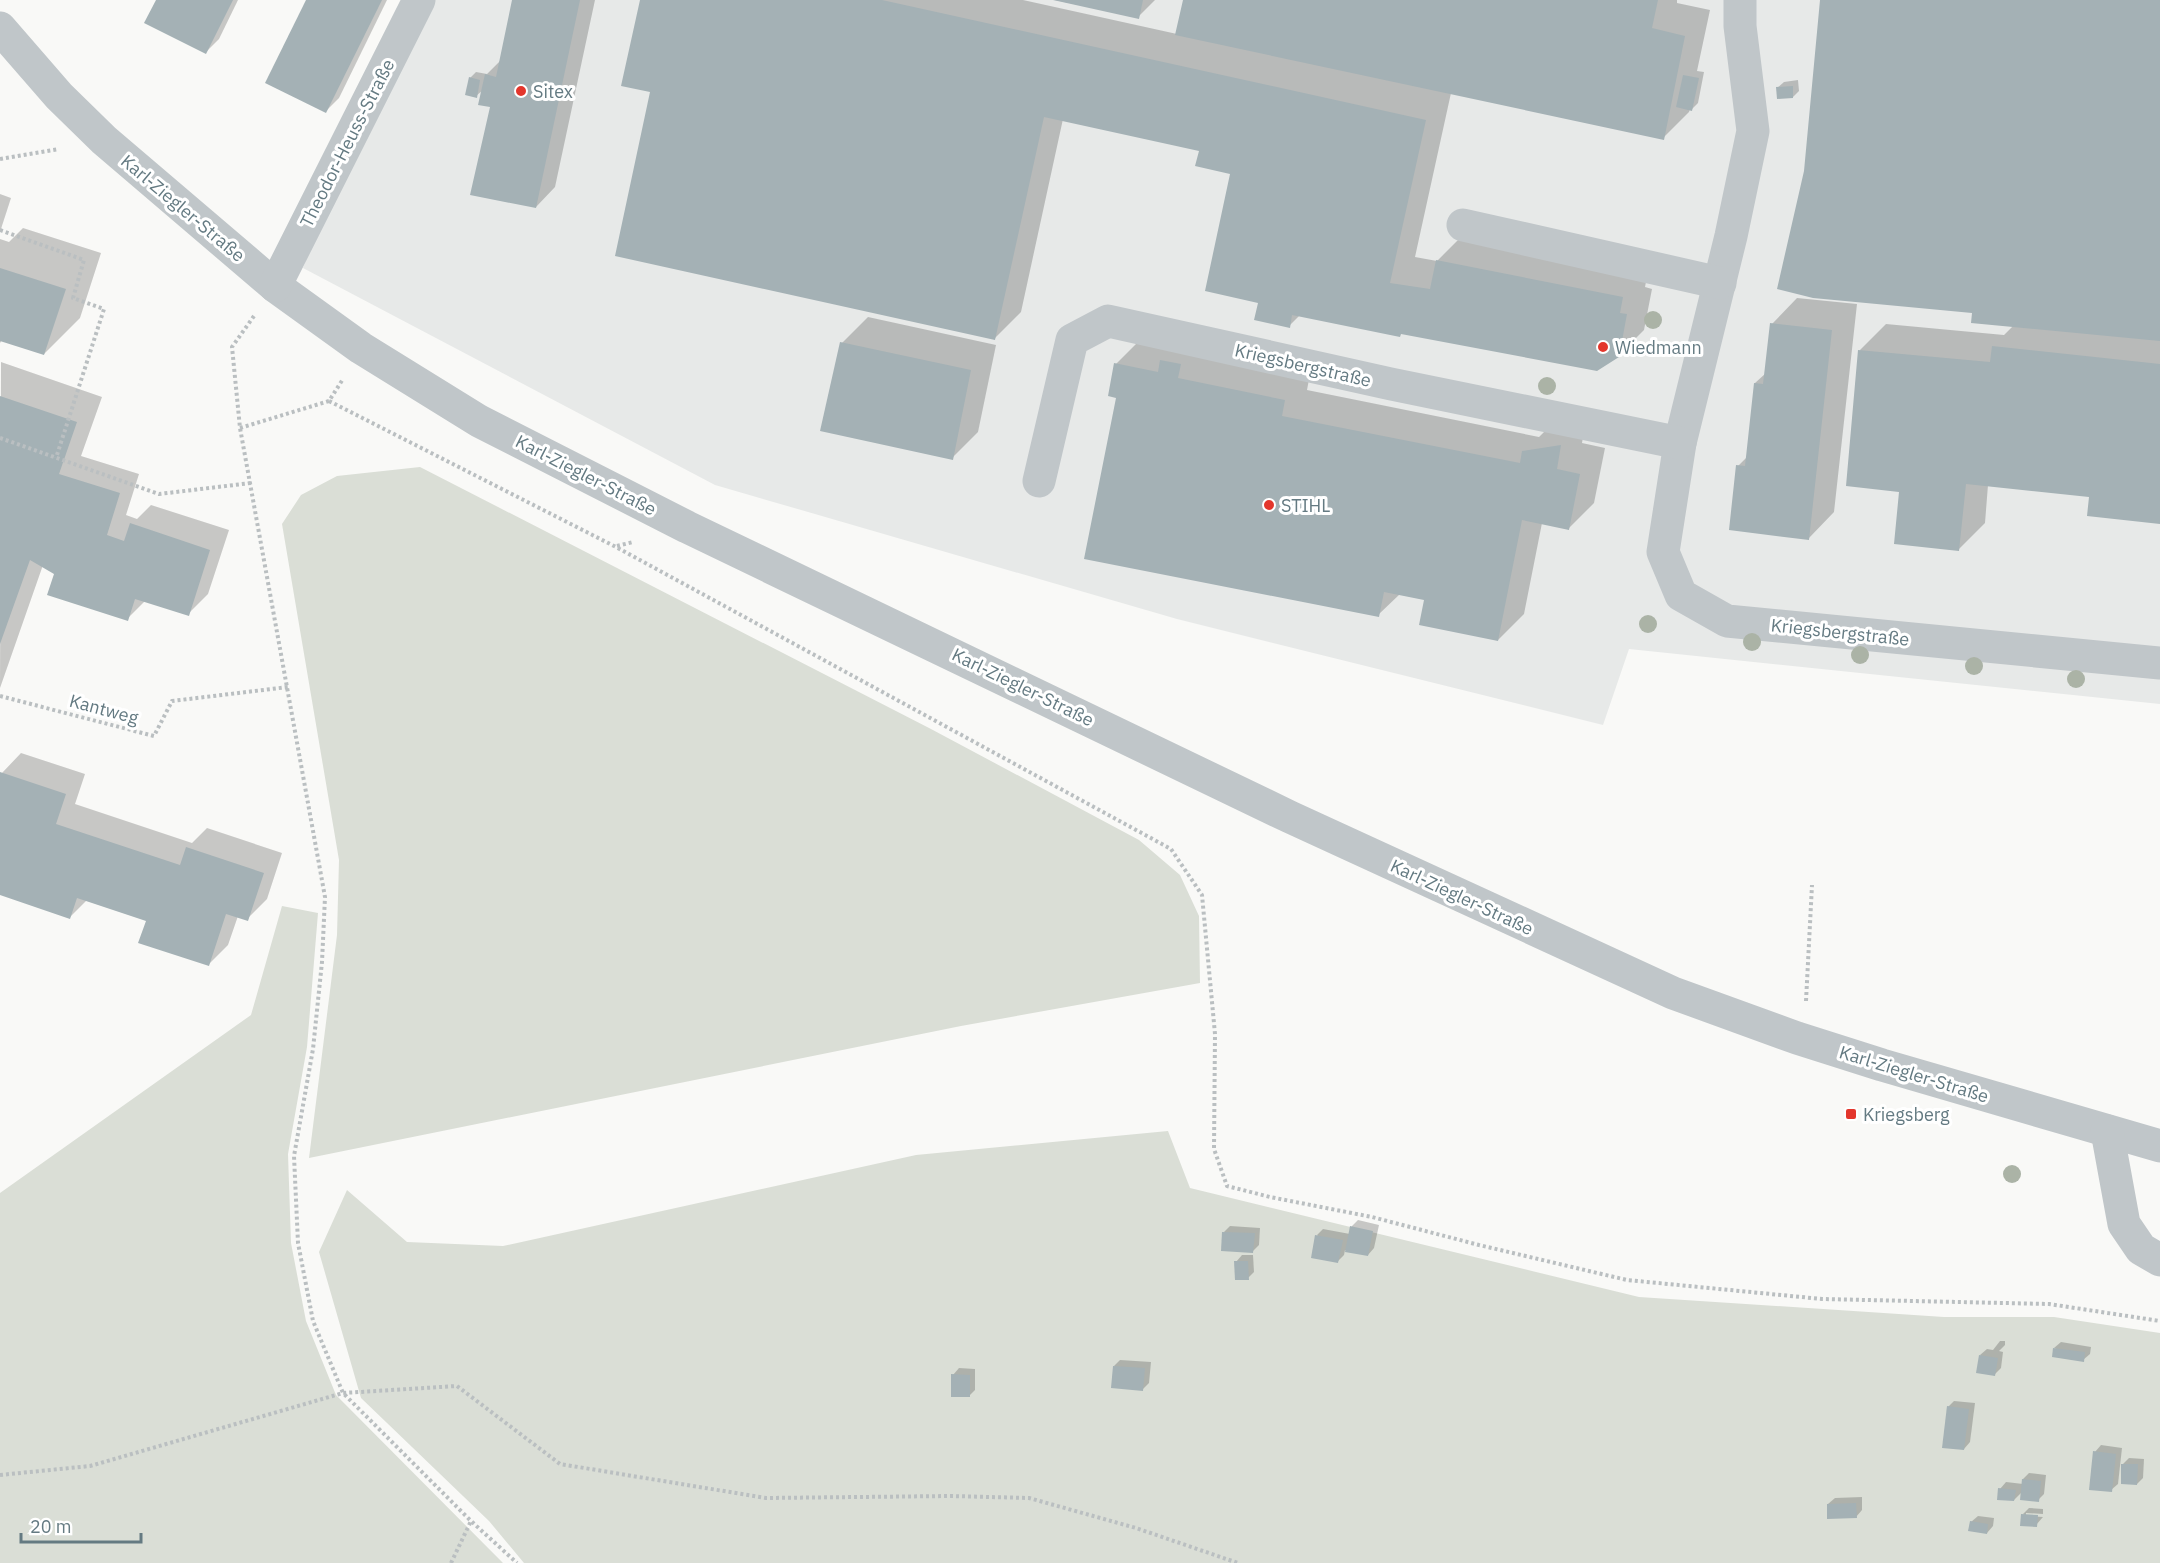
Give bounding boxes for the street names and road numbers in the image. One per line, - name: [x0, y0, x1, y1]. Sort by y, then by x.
- street label: Theodor-Heuss-Straße: [295, 55, 399, 231]
- street label: Karl-Ziegler-Straße: [116, 149, 250, 267]
- street label: Kriegsbergstraße: [1233, 338, 1373, 392]
- street label: Karl-Ziegler-Straße: [512, 430, 660, 520]
- street label: Kriegsbergstraße: [1770, 613, 1910, 651]
- street label: Karl-Ziegler-Straße: [948, 643, 1098, 731]
- street label: Kantweg: [67, 689, 141, 729]
- street label: Karl-Ziegler-Straße: [1387, 854, 1537, 940]
- street label: Karl-Ziegler-Straße: [1837, 1040, 1992, 1108]

